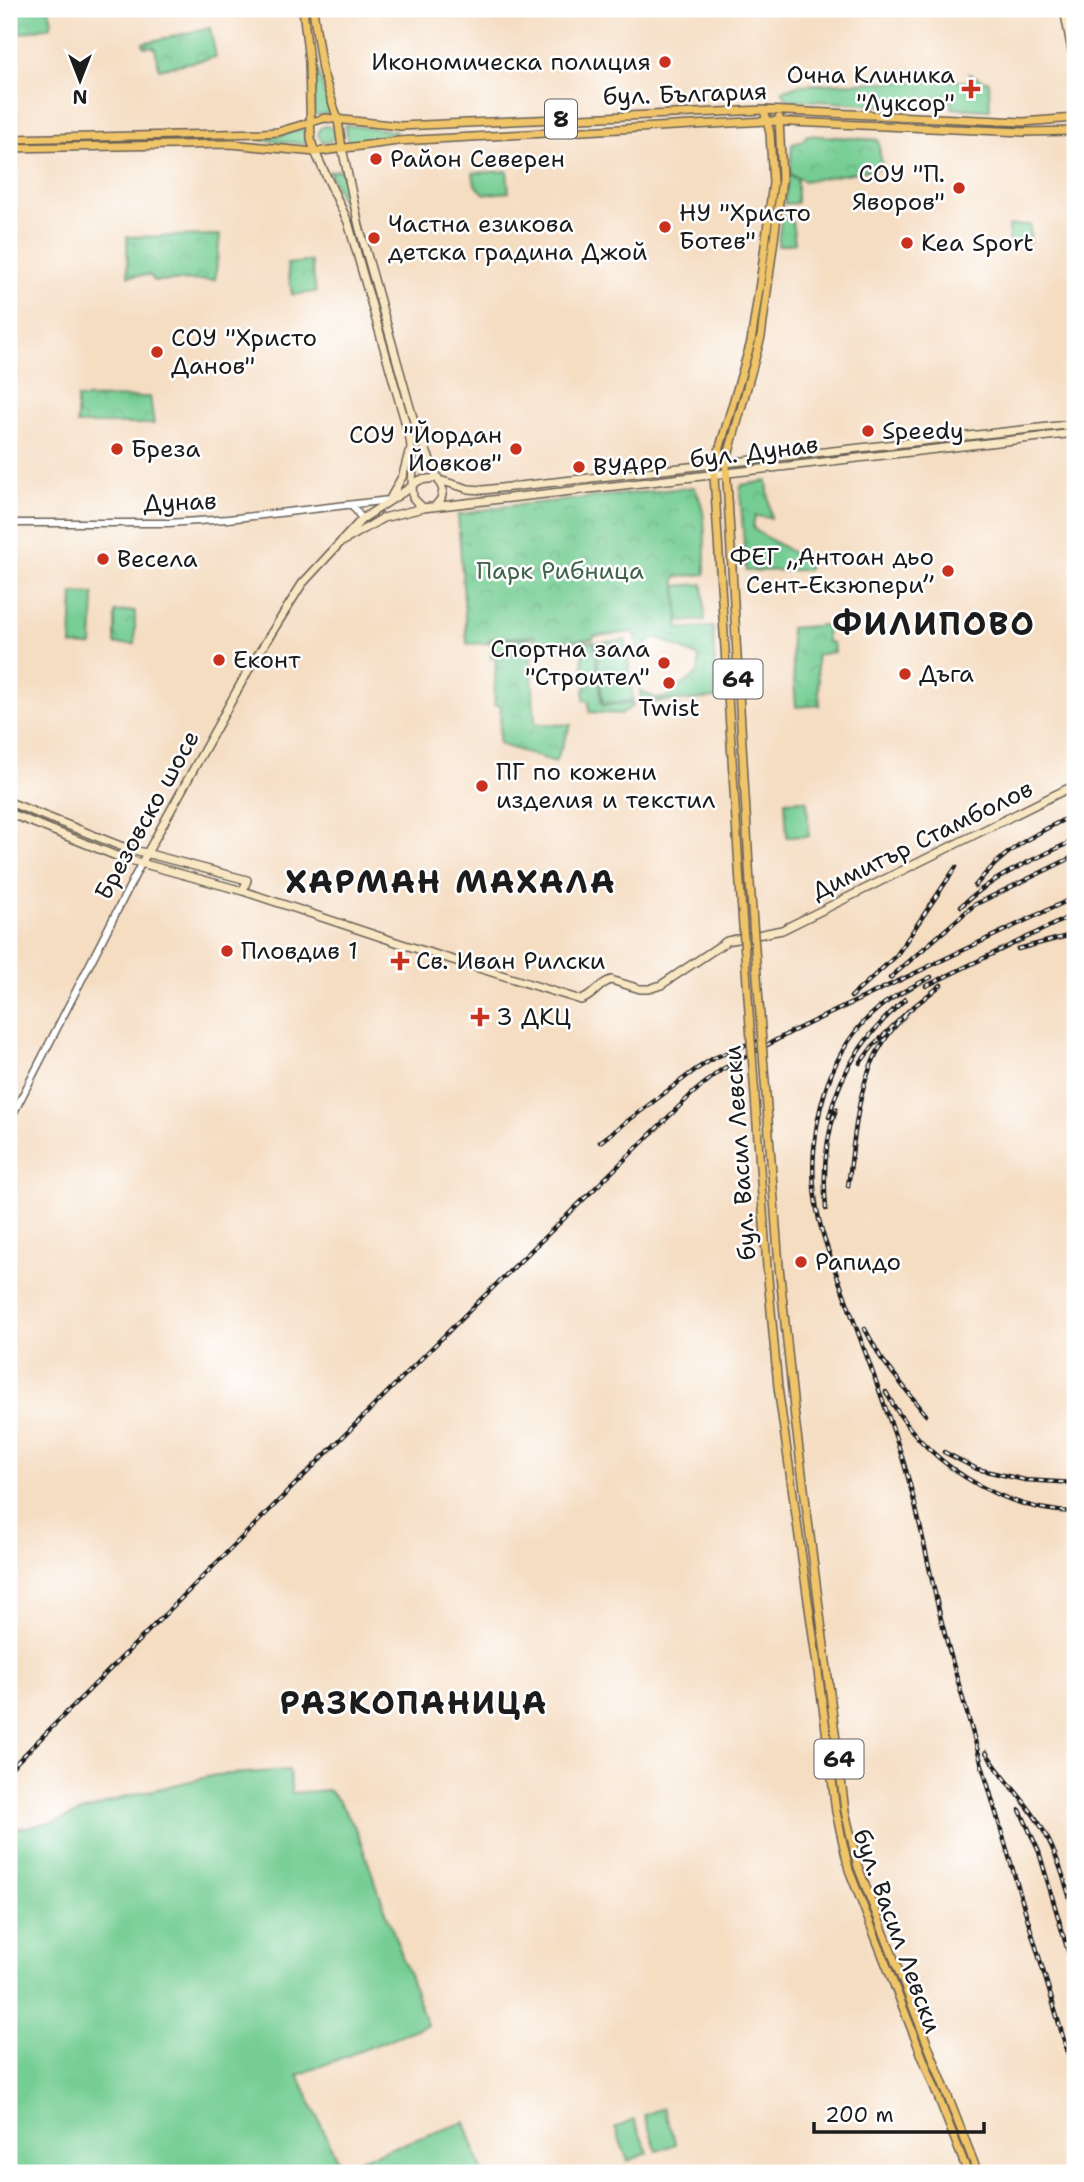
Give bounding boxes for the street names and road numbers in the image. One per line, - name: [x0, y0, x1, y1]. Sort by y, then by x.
- street label: бул. България: [602, 75, 768, 113]
- road number: 8: [545, 100, 577, 138]
- street label: бул. Дунав: [688, 428, 820, 476]
- street label: Дунав: [143, 485, 217, 519]
- road number: 64: [714, 660, 762, 698]
- street label: Брезовско шосе: [87, 724, 207, 906]
- street label: Димитър Стамболов: [806, 772, 1038, 908]
- street label: бул. Васил Левски: [717, 1044, 763, 1262]
- road number: 64: [814, 1740, 864, 1778]
- street label: бул. Васил Левски: [845, 1824, 949, 2038]

